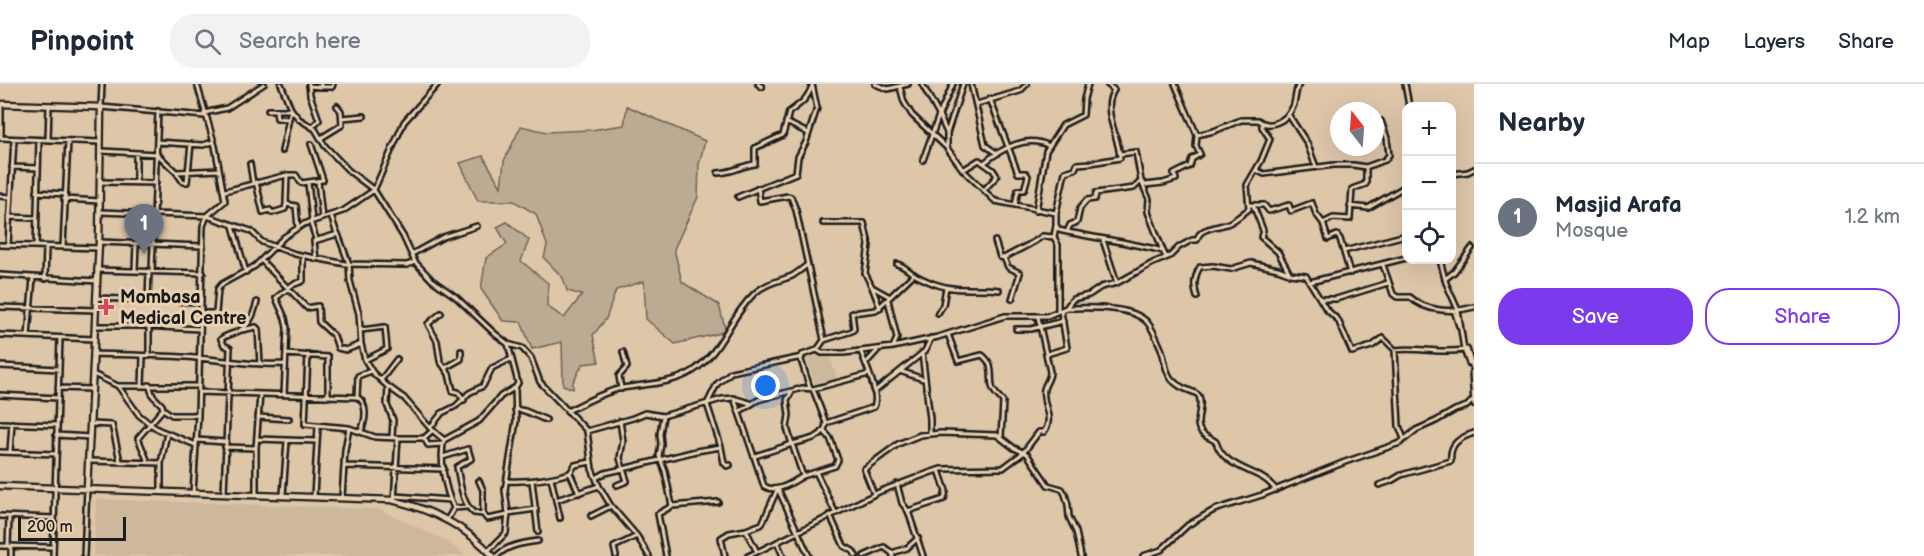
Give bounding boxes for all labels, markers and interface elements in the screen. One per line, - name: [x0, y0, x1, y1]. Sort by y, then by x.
- search box: [170, 14, 590, 68]
- text: Pinpoint: [30, 25, 134, 58]
- icon: search: [191, 25, 224, 58]
- text: Search here: [239, 28, 361, 55]
- text: Map: [1668, 29, 1710, 54]
- text: Layers: [1743, 29, 1805, 54]
- text: Share: [1838, 29, 1894, 54]
- north arrow: [1330, 102, 1384, 156]
- map controls: [1402, 102, 1456, 264]
- button: +: [1402, 102, 1456, 156]
- text: Nearby: [1498, 108, 1585, 139]
- button: −: [1402, 156, 1456, 210]
- text: Masjid Arafa: [1555, 192, 1682, 219]
- pin: 1: [124, 204, 164, 254]
- text: 1: [1513, 205, 1522, 229]
- text: 1.2 km: [1845, 205, 1900, 229]
- button: locate: [1402, 210, 1456, 264]
- text: Mosque: [1555, 219, 1628, 243]
- place label: Mombasa Medical Centre: [120, 287, 247, 329]
- button: Save: [1498, 288, 1693, 345]
- button: Share: [1705, 288, 1900, 345]
- marker: Mombasa Medical Centre: [97, 298, 115, 316]
- your location: [751, 371, 780, 400]
- scale bar: [18, 514, 126, 542]
- text: 200 m: [27, 518, 73, 537]

